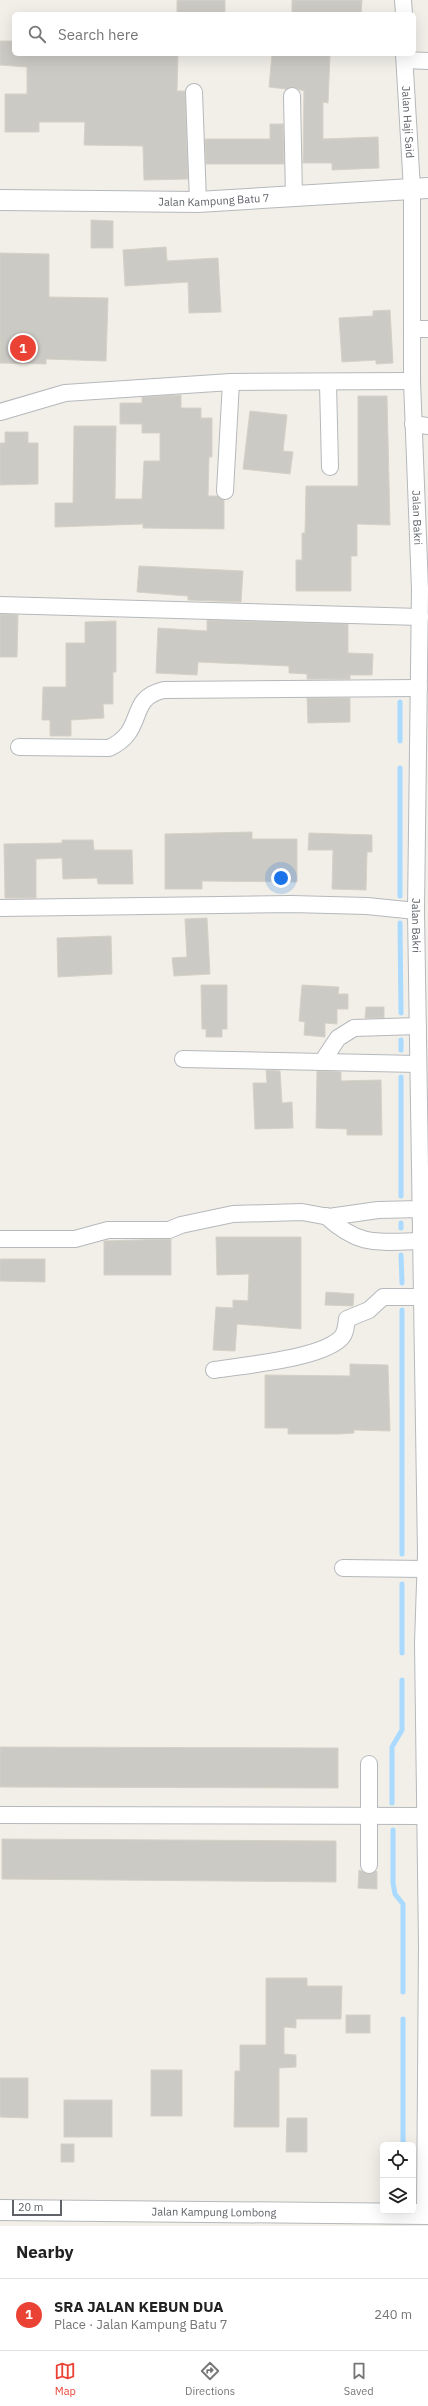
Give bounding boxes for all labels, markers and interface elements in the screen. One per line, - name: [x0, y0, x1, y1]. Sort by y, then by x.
- search box: [12, 12, 416, 56]
- icon: search: [26, 23, 48, 45]
- text: Search here: [58, 25, 138, 44]
- street label: Jalan Haji Said: [399, 85, 417, 158]
- street label: Jalan Kampung Batu 7: [158, 191, 270, 209]
- pin: 1: [10, 333, 36, 363]
- street label: Jalan Bakri: [409, 490, 425, 545]
- your location: [271, 868, 291, 888]
- street label: Jalan Bakri: [409, 898, 424, 953]
- map controls: [380, 2142, 416, 2214]
- button: locate: [380, 2142, 416, 2178]
- button: layers: [380, 2178, 416, 2214]
- scale bar: [12, 2198, 62, 2217]
- text: 20 m: [18, 2200, 43, 2214]
- street label: Jalan Kampung Lombong: [152, 2204, 277, 2220]
- text: Nearby: [16, 2241, 74, 2263]
- text: SRA JALAN KEBUN DUA: [54, 2297, 224, 2316]
- text: 1: [25, 2306, 33, 2323]
- text: 240 m: [374, 2306, 412, 2323]
- text: Place · Jalan Kampung Batu 7: [54, 2316, 228, 2333]
- tab: Map: [54, 2360, 76, 2398]
- tab: Directions: [185, 2360, 235, 2398]
- tab: Saved: [344, 2360, 374, 2398]

